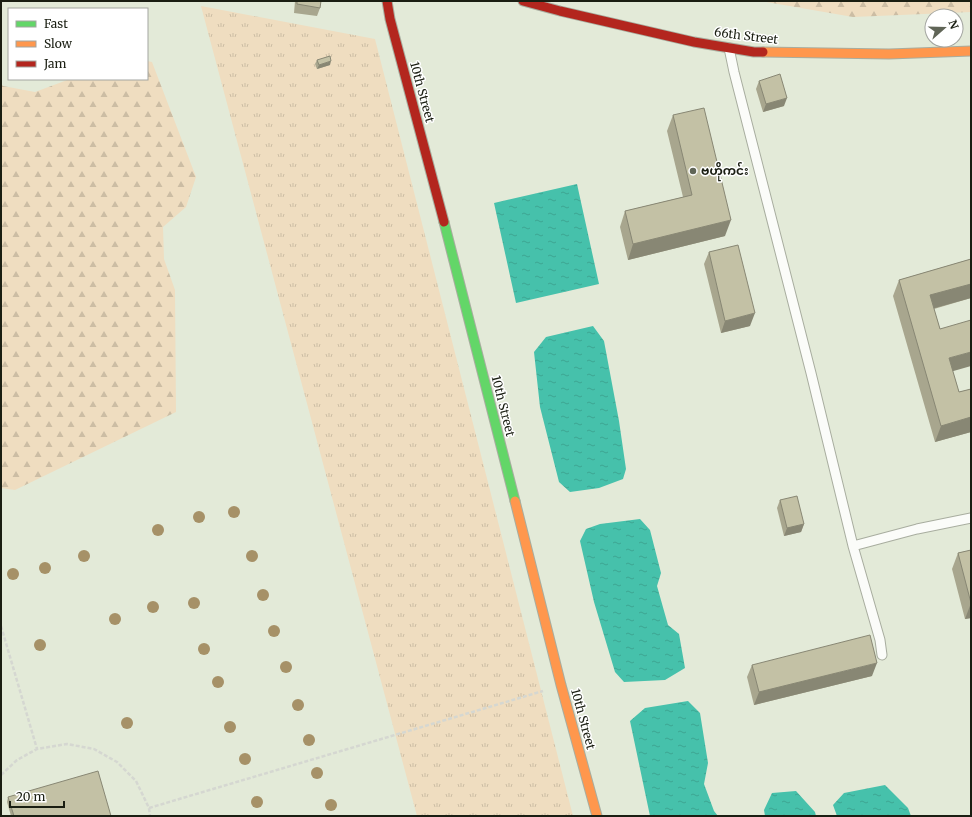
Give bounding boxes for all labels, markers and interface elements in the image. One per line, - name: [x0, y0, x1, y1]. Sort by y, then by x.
- legend: [8, 8, 148, 80]
- north arrow: [924, 8, 964, 48]
- text: Fast: [44, 16, 68, 31]
- text: N: [945, 18, 962, 31]
- street label: 66th Street: [713, 24, 779, 47]
- text: Slow: [44, 36, 73, 51]
- text: Jam: [43, 56, 67, 71]
- street label: 10th Street: [407, 60, 438, 124]
- place label: ဗဟိုကင်း: [701, 161, 749, 182]
- marker: ဗဟိုကင်း: [688, 166, 698, 176]
- street label: 10th Street: [489, 374, 518, 438]
- street label: 10th Street: [568, 687, 599, 751]
- scale bar: [10, 783, 64, 809]
- text: 20 m: [16, 789, 45, 804]

